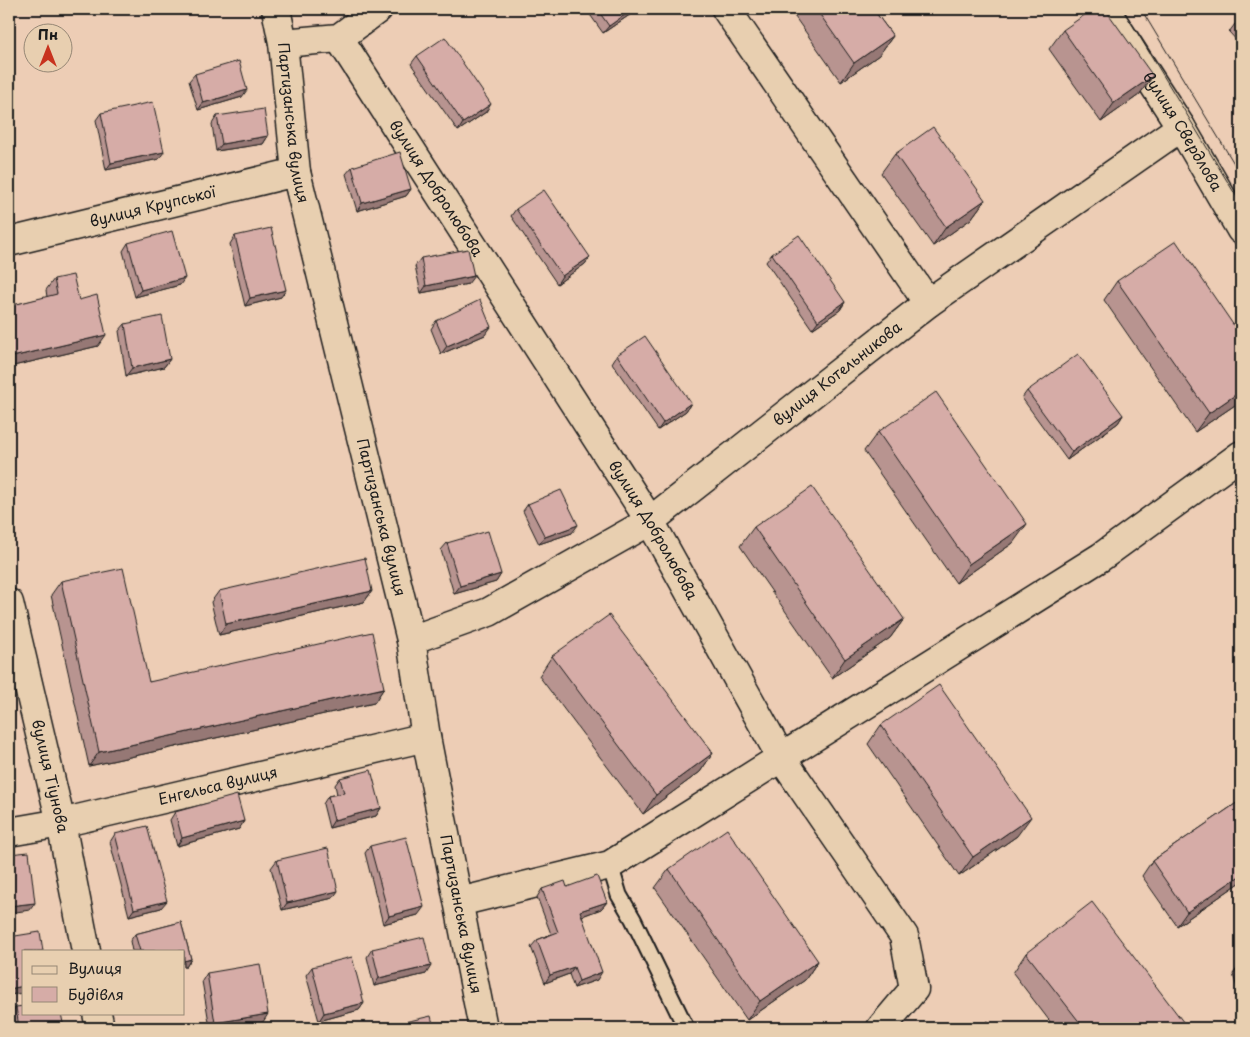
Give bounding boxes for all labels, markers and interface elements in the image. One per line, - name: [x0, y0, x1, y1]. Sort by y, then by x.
- north arrow: [22, 22, 72, 72]
- text: Пн: [38, 24, 58, 45]
- street label: Партизанська вулиця: [273, 41, 316, 205]
- street label: вулиця Свердлова: [1138, 66, 1229, 196]
- street label: вулиця Добролюбова: [385, 115, 490, 261]
- street label: вулиця Крупської: [87, 179, 219, 232]
- street label: вулиця Котельникова: [767, 315, 906, 431]
- street label: Партизанська вулиця: [352, 436, 413, 598]
- street label: вулиця Добролюбова: [604, 455, 705, 604]
- street label: вулиця Тіунова: [27, 717, 76, 835]
- street label: Енгельса вулиця: [156, 759, 280, 810]
- street label: Партизанська вулиця: [435, 832, 489, 995]
- legend: [22, 950, 185, 1014]
- text: Вулиця: [68, 956, 122, 979]
- text: Будівля: [68, 982, 124, 1005]

